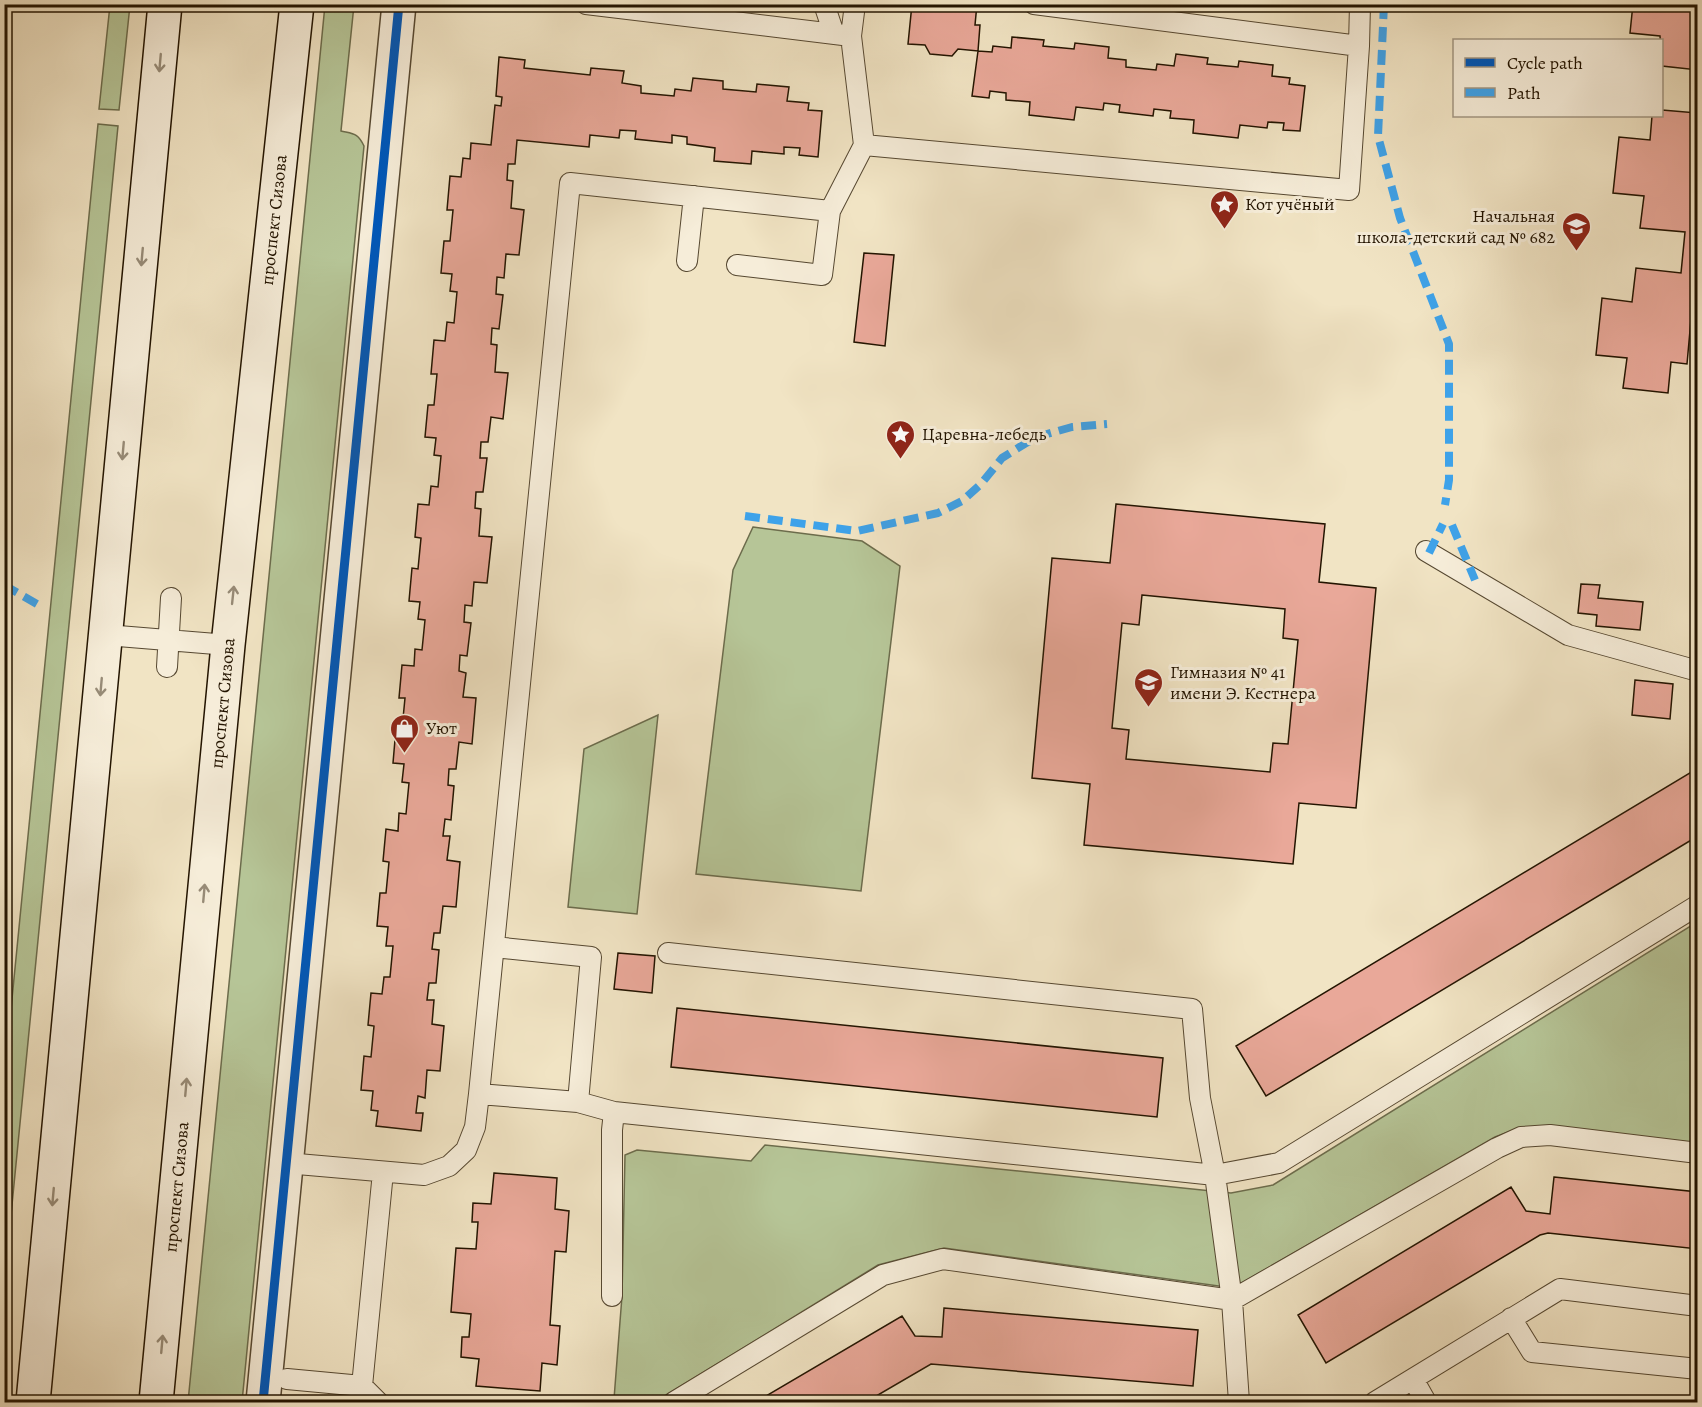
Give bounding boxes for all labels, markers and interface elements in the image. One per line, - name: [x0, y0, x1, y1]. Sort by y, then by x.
- legend: [1453, 39, 1663, 117]
- text: Cycle path: [1507, 51, 1583, 75]
- one-way arrow: [154, 52, 165, 72]
- text: Path: [1507, 81, 1541, 105]
- street label: проспект Сизова: [255, 153, 293, 286]
- place icon: Кот учёный: [1208, 188, 1240, 230]
- place label: Кот учёный: [1245, 192, 1335, 216]
- place label: Начальная школа-детский сад № 682: [1357, 204, 1555, 249]
- school or university icon: Начальная школа-детский сад № 682: [1560, 210, 1592, 252]
- one-way arrow: [136, 246, 147, 266]
- place icon: Царевна-лебедь: [885, 418, 917, 460]
- place label: Царевна-лебедь: [922, 422, 1047, 446]
- one-way arrow: [117, 441, 128, 460]
- one-way arrow: [228, 585, 239, 605]
- street label: проспект Сизова: [204, 636, 241, 770]
- place label: Гимназия № 41 имени Э. Кестнера: [1170, 660, 1316, 705]
- school or university icon: Гимназия № 41 имени Э. Кестнера: [1133, 666, 1165, 708]
- one-way arrow: [95, 676, 106, 696]
- shop icon: Уют: [389, 712, 421, 754]
- place label: Уют: [426, 716, 457, 740]
- one-way arrow: [199, 884, 210, 904]
- one-way arrow: [181, 1078, 192, 1098]
- street label: проспект Сизова: [158, 1120, 195, 1253]
- one-way arrow: [47, 1186, 58, 1206]
- one-way arrow: [157, 1335, 168, 1355]

